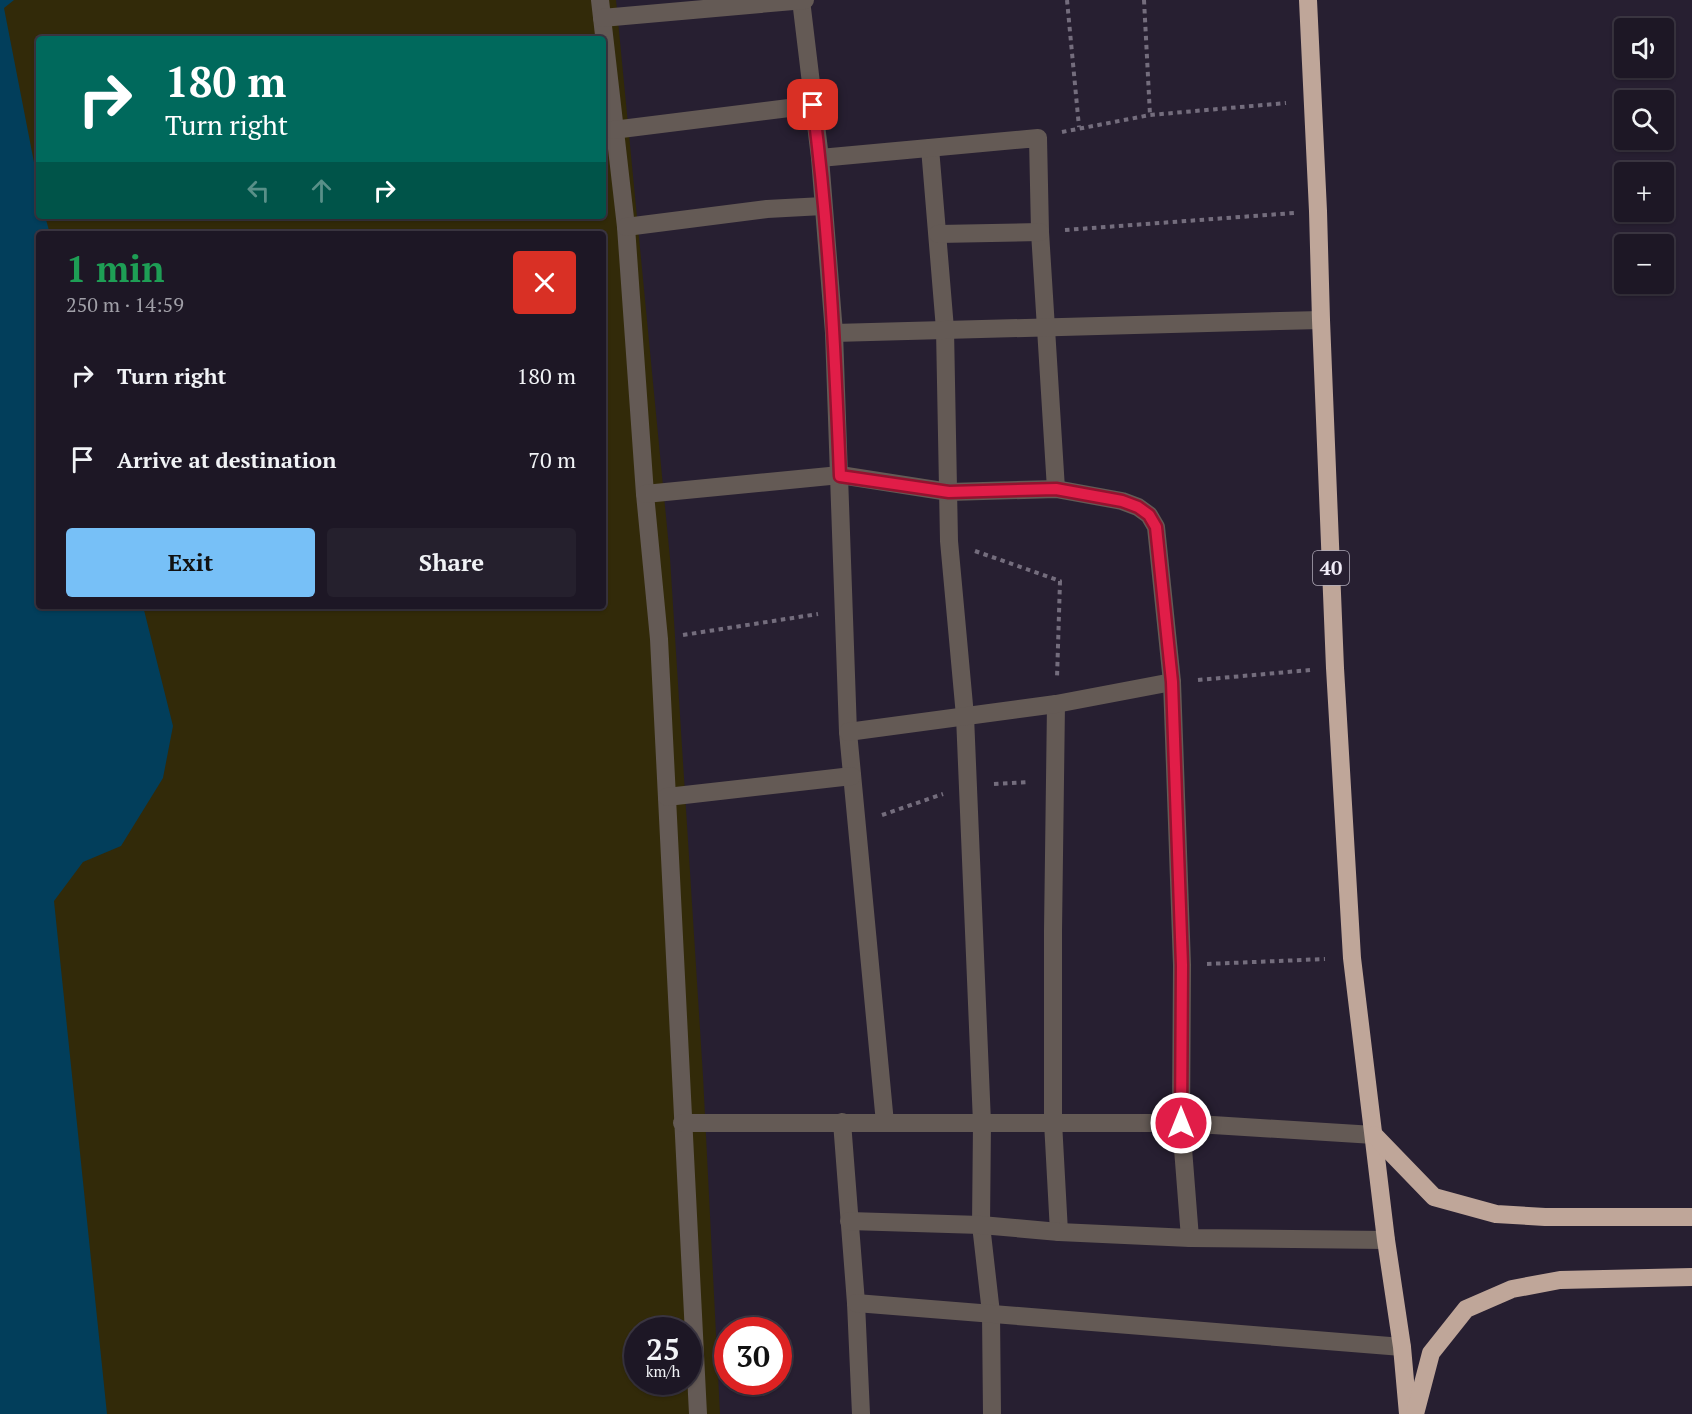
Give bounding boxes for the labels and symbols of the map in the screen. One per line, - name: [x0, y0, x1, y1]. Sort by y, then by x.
- pin: [787, 79, 838, 130]
- road number: 40: [1313, 551, 1349, 585]
- position arrow: [1149, 1091, 1213, 1155]
- speed limit sign: 30: [714, 1317, 792, 1395]

